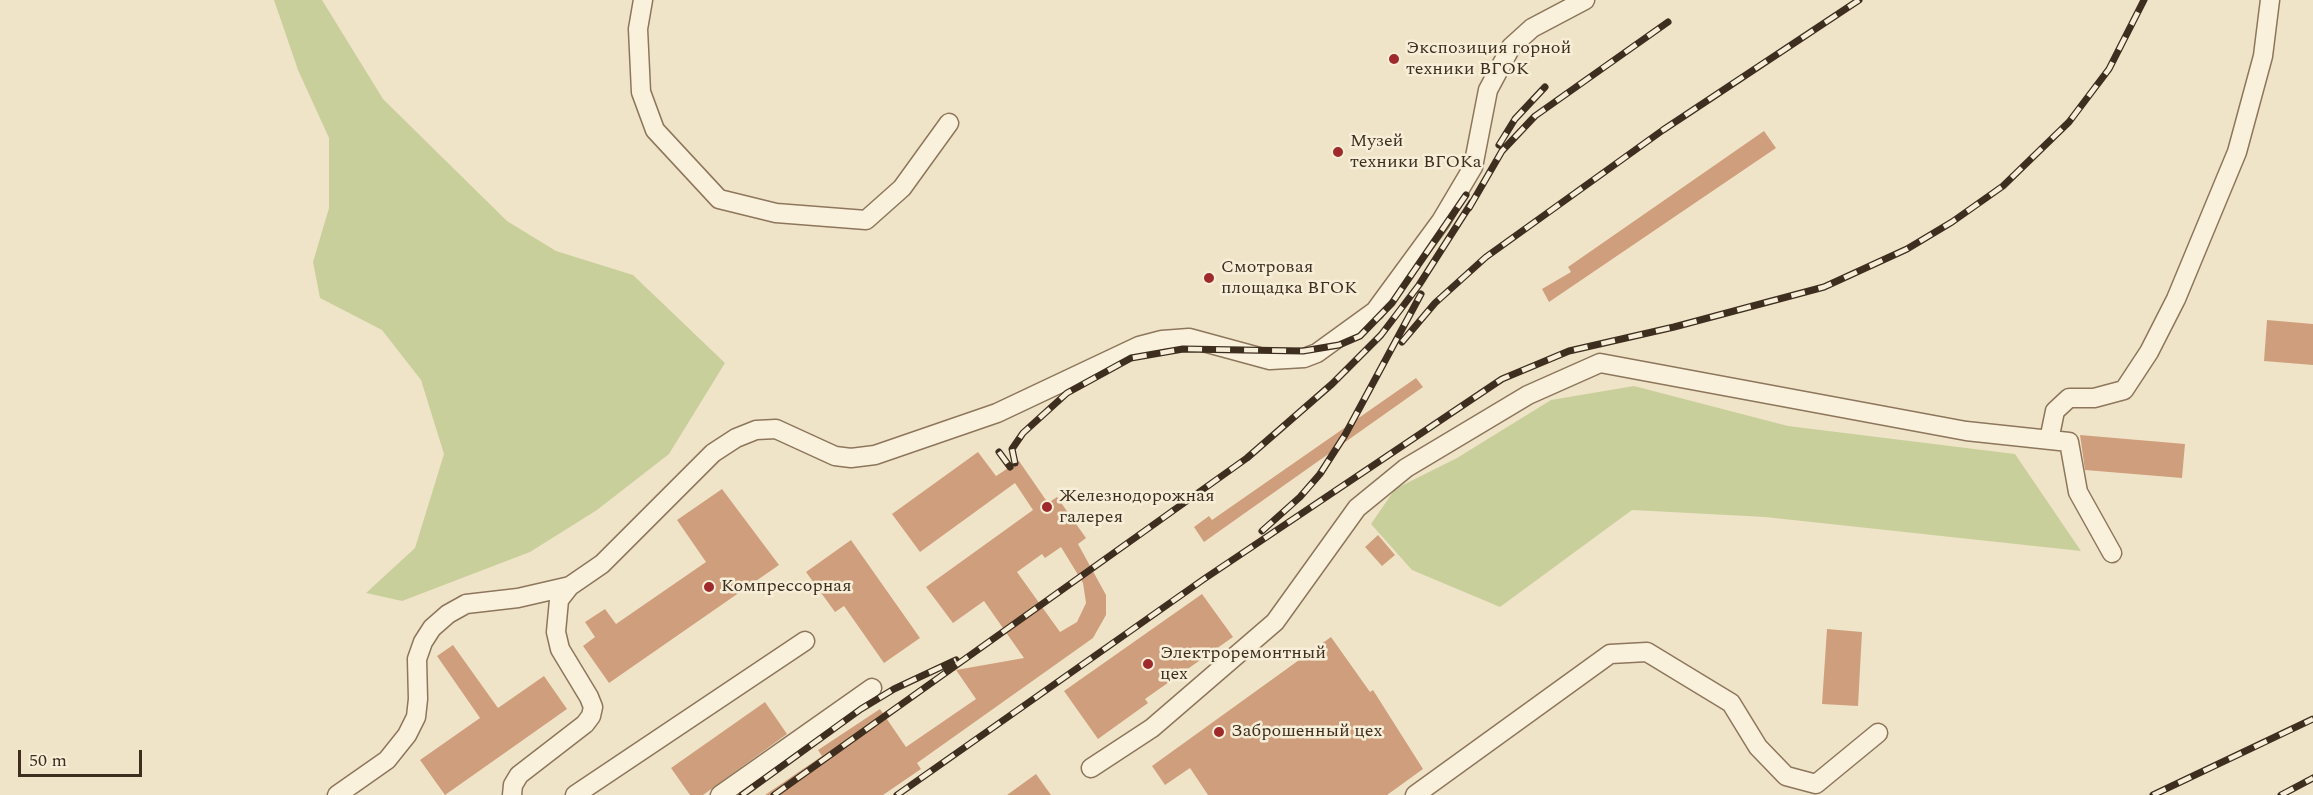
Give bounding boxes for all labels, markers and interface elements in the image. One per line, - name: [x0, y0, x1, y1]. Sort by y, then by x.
- place label: Экспозиция горной техники ВГОК: [1406, 38, 1571, 80]
- marker: Экспозиция горной техники ВГОК: [1387, 52, 1401, 66]
- place label: Музей техники ВГОКа: [1350, 131, 1481, 174]
- marker: Музей техники ВГОКа: [1331, 145, 1345, 159]
- place label: Смотровая площадка ВГОК: [1221, 257, 1357, 300]
- marker: Смотровая площадка ВГОК: [1202, 271, 1216, 285]
- place label: Железнодорожная галерея: [1059, 486, 1215, 528]
- marker: Железнодорожная галерея: [1040, 500, 1054, 514]
- place label: Компрессорная: [721, 576, 852, 598]
- marker: Компрессорная: [702, 580, 716, 594]
- place label: Электроремонтный цех: [1160, 643, 1326, 686]
- marker: Электроремонтный цех: [1141, 657, 1155, 671]
- place label: Заброшенный цех: [1231, 721, 1382, 743]
- marker: Заброшенный цех: [1212, 725, 1226, 739]
- scale bar: [21, 738, 146, 776]
- text: 50 m: [29, 747, 67, 774]

